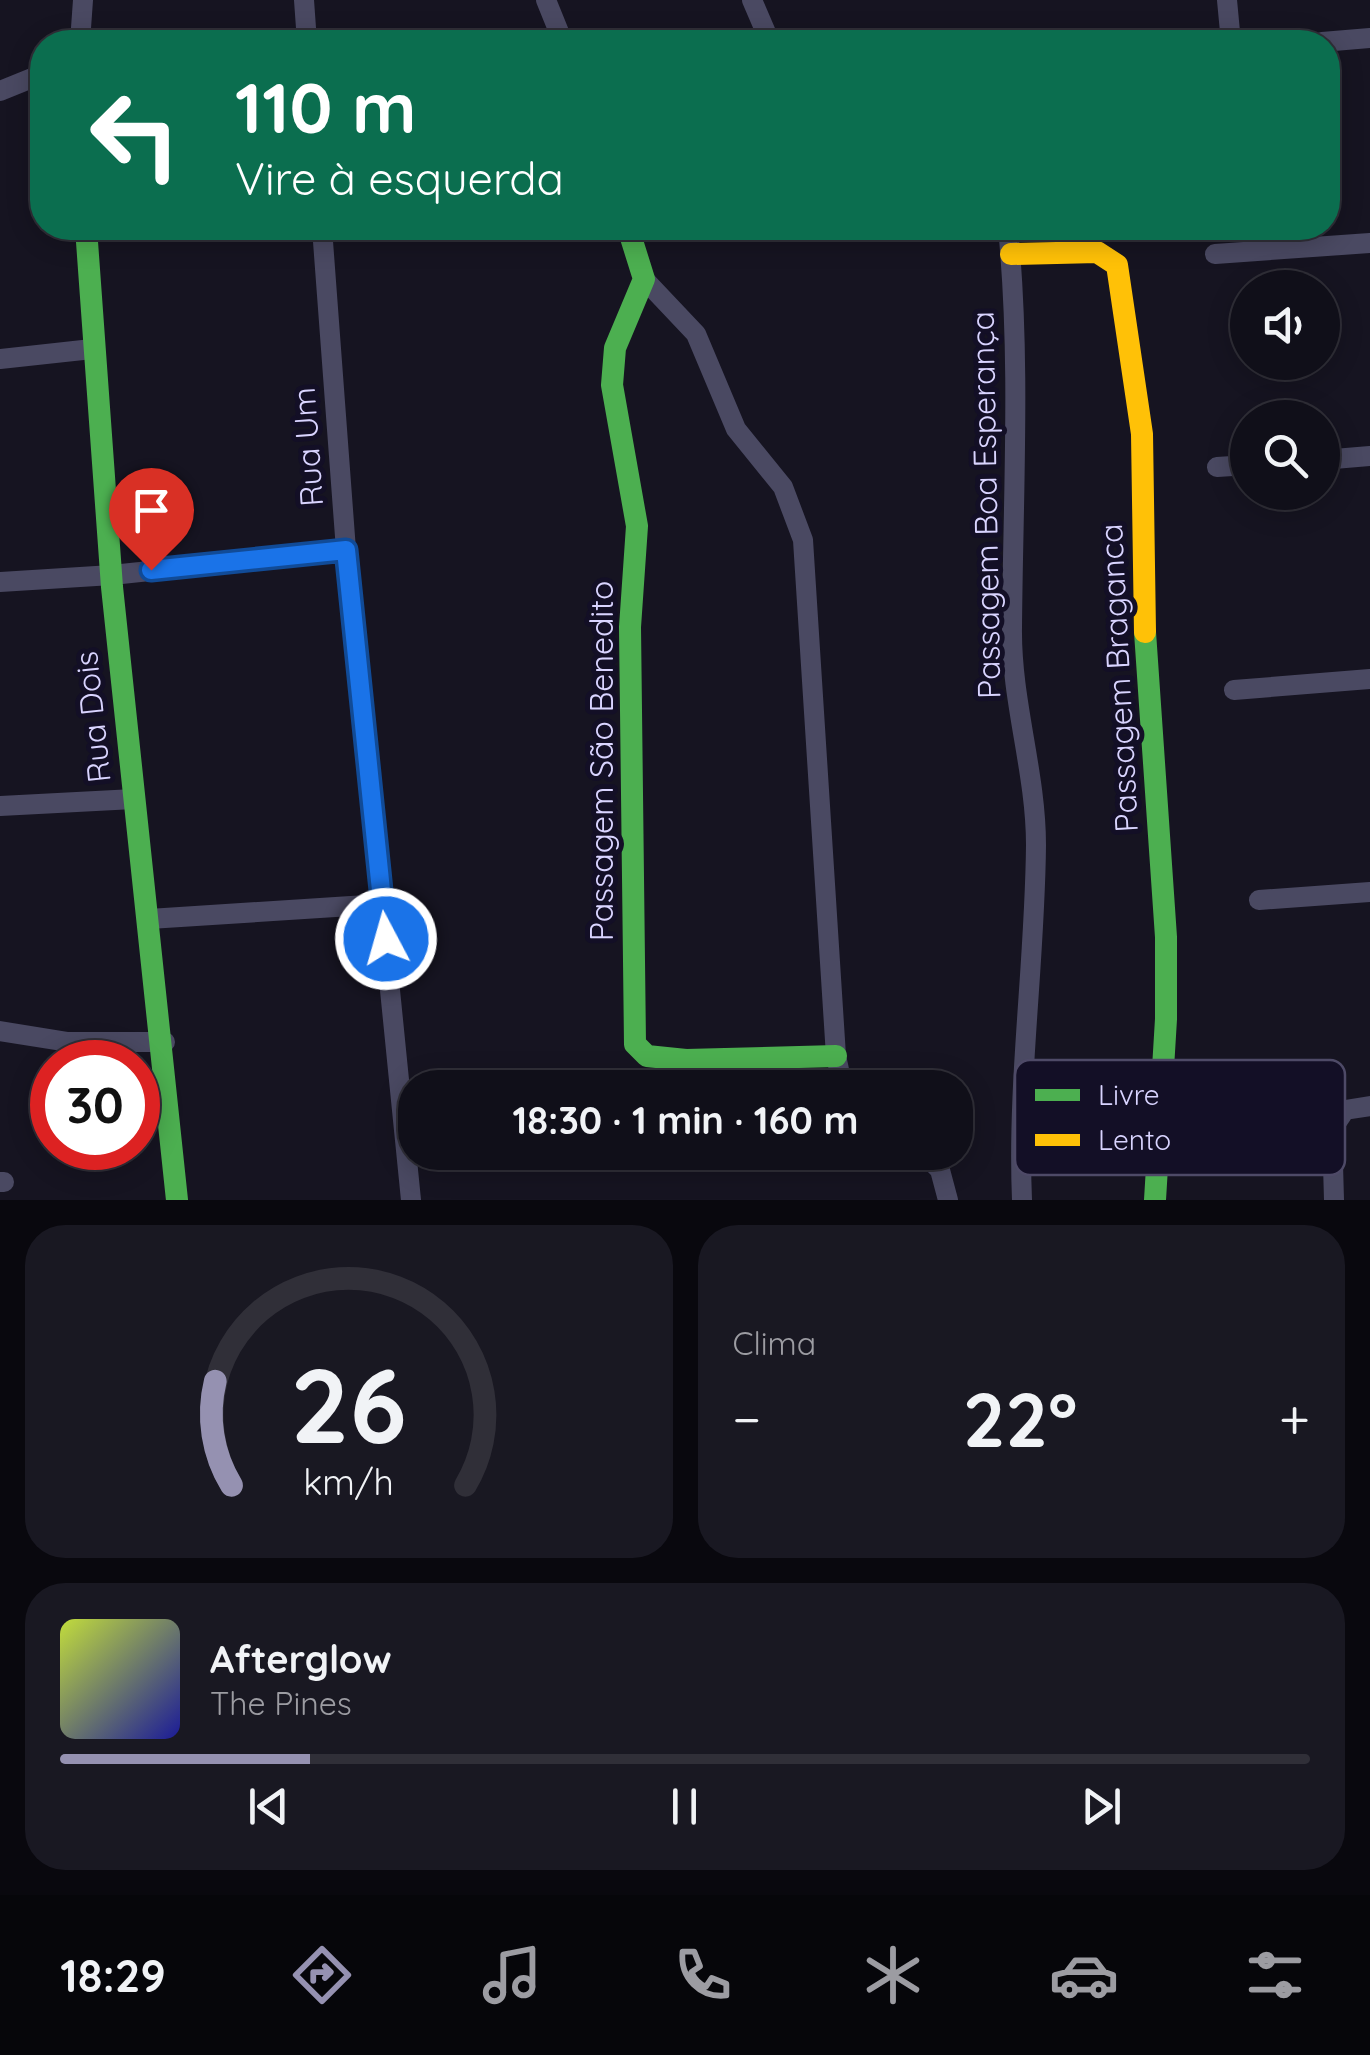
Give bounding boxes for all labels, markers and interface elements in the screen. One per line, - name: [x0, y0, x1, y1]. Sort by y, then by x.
- text: 110 m: [235, 63, 417, 151]
- icon: left: [70, 70, 200, 200]
- text: Vire à esquerda: [235, 150, 564, 206]
- map controls: [1230, 270, 1340, 510]
- button: sound: [1230, 270, 1340, 380]
- street label: Passagem Boa Esperança: [962, 311, 1008, 699]
- street label: Rua Um: [283, 386, 331, 508]
- button: search: [1230, 400, 1340, 510]
- pin: [109, 468, 194, 571]
- icon: arrive: [124, 483, 179, 538]
- street label: Passagem Braganca: [1090, 523, 1146, 833]
- street label: Passagem São Benedito: [581, 581, 621, 941]
- street label: Rua Dois: [65, 649, 119, 785]
- position arrow: [334, 887, 438, 991]
- speed limit sign: 30: [30, 1040, 160, 1170]
- legend: [1015, 1060, 1345, 1175]
- text: Livre: [1098, 1077, 1160, 1112]
- text: 18:30 · 1 min · 160 m: [512, 1096, 859, 1144]
- text: Lento: [1098, 1122, 1171, 1157]
- text: Clima: [733, 1323, 816, 1363]
- text: 26: [290, 1339, 407, 1469]
- text: 22°: [963, 1372, 1077, 1466]
- text: −: [733, 1384, 761, 1453]
- text: +: [1279, 1384, 1310, 1453]
- text: km/h: [303, 1459, 394, 1504]
- text: Afterglow: [210, 1635, 392, 1683]
- text: The Pines: [210, 1683, 352, 1723]
- icon: previous: [241, 1779, 296, 1834]
- icon: pause: [657, 1779, 712, 1834]
- icon: next: [1074, 1779, 1129, 1834]
- icon: directions: [287, 1940, 357, 2010]
- icon: music: [477, 1940, 547, 2010]
- icon: phone: [668, 1940, 738, 2010]
- icon: climate: [858, 1940, 928, 2010]
- icon: car: [1049, 1940, 1119, 2010]
- icon: filters: [1240, 1940, 1310, 2010]
- text: 18:29: [60, 1947, 166, 2003]

